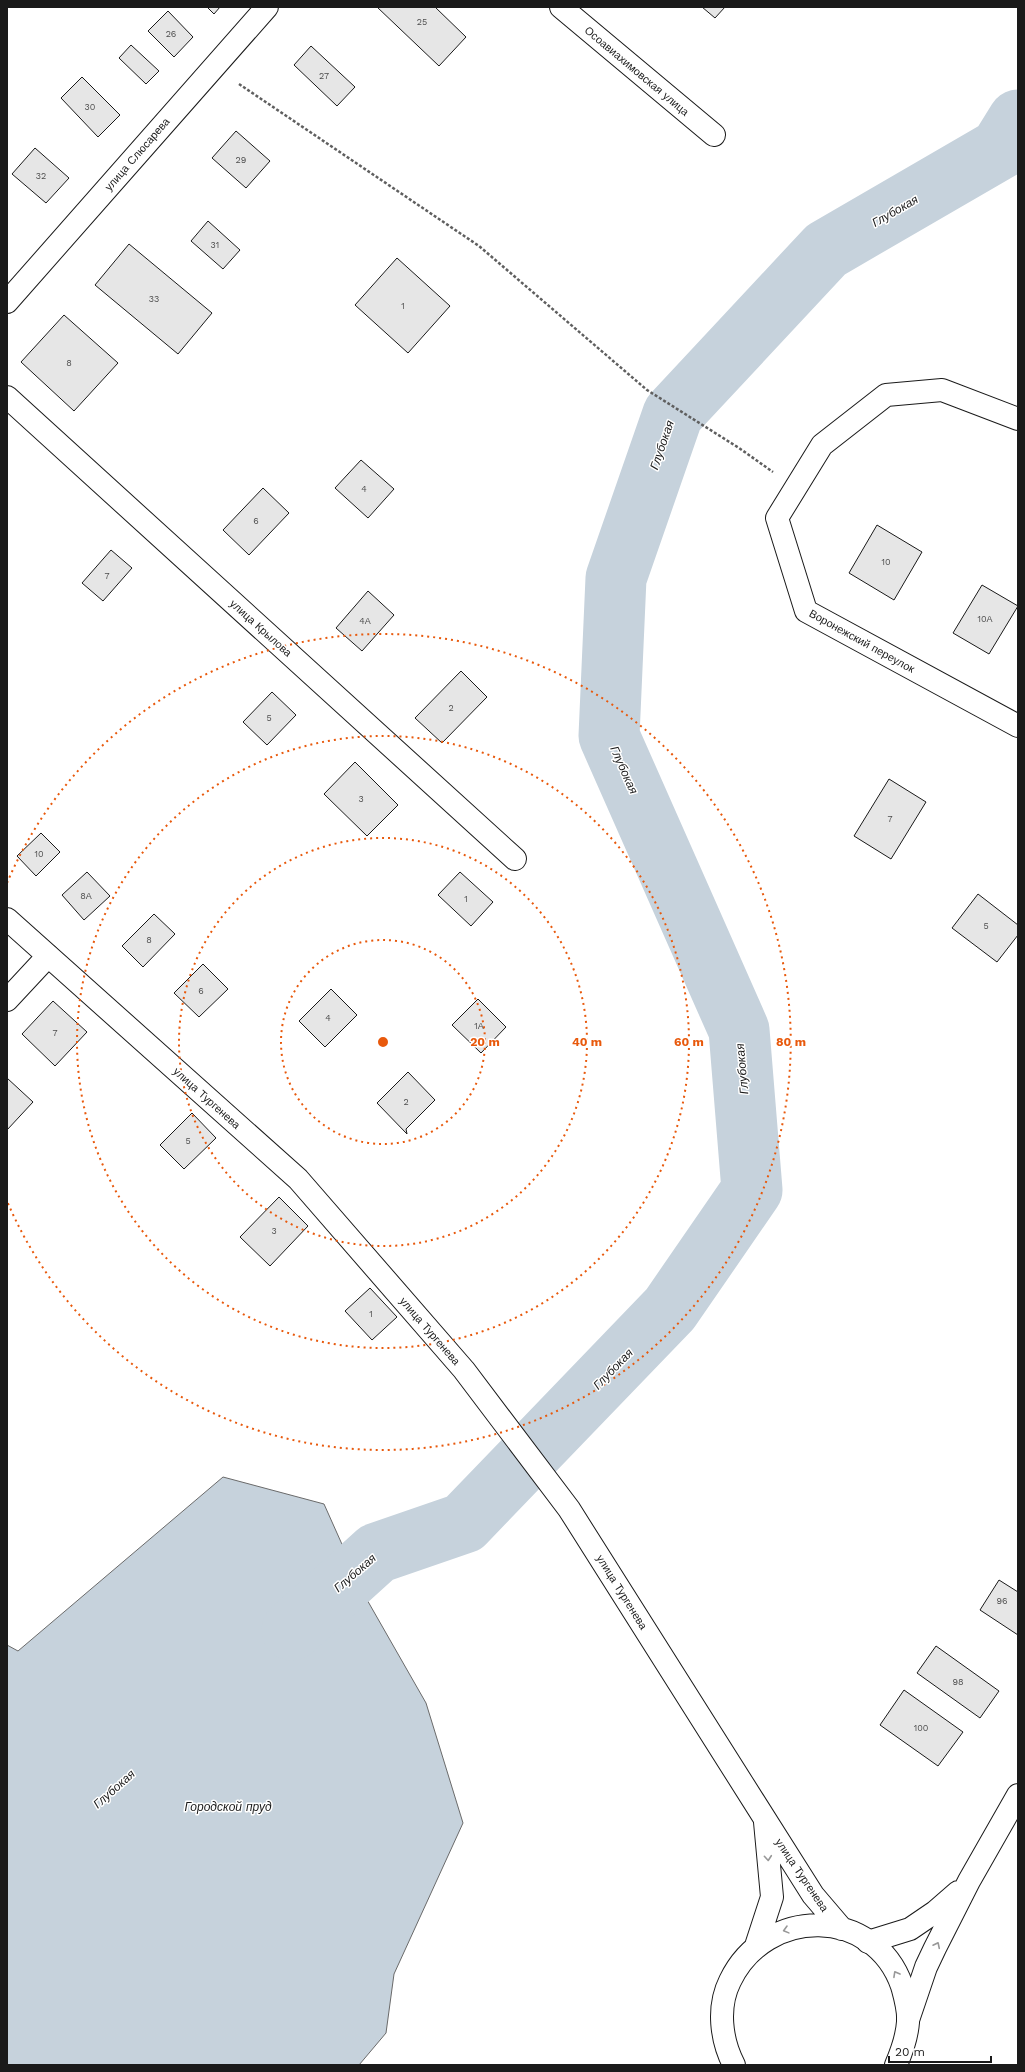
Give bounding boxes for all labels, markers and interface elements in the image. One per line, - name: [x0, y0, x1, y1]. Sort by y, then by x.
- house number: 25: [417, 17, 427, 27]
- street label: Осоавиахимовская улица: [582, 24, 692, 119]
- house number: 26: [166, 29, 176, 39]
- house number: 27: [319, 71, 329, 81]
- house number: 30: [85, 102, 96, 112]
- street label: улица Слюсарева: [102, 115, 173, 193]
- house number: 29: [236, 155, 246, 165]
- house number: 32: [36, 171, 46, 181]
- water label: Глубокая: [869, 192, 921, 230]
- house number: 31: [211, 240, 219, 250]
- house number: 33: [149, 294, 159, 304]
- house number: 1: [401, 301, 405, 311]
- house number: 8: [66, 358, 72, 368]
- water label: Глубокая: [647, 418, 677, 471]
- house number: 4: [361, 484, 367, 494]
- house number: 6: [253, 516, 259, 526]
- house number: 10: [881, 557, 891, 567]
- house number: 7: [104, 571, 110, 581]
- street label: улица Крылова: [227, 597, 295, 660]
- street label: Воронежский переулок: [807, 607, 917, 676]
- house number: 10А: [977, 614, 993, 624]
- house number: 4А: [359, 616, 371, 626]
- house number: 2: [448, 703, 454, 713]
- house number: 5: [266, 713, 272, 723]
- water label: Глубокая: [607, 744, 641, 797]
- house number: 3: [358, 794, 364, 804]
- house number: 7: [887, 814, 893, 824]
- house number: 10: [34, 849, 44, 859]
- house number: 8А: [80, 891, 92, 901]
- house number: 1: [464, 894, 468, 904]
- house number: 5: [983, 921, 989, 931]
- house number: 8: [146, 935, 152, 945]
- house number: 6: [198, 986, 204, 996]
- house number: 4: [325, 1013, 331, 1023]
- house number: 1А: [474, 1021, 484, 1031]
- house number: 7: [52, 1028, 58, 1038]
- centre of rings: [376, 1035, 390, 1049]
- text: 20 m: [470, 1035, 500, 1049]
- text: 40 m: [572, 1035, 602, 1049]
- text: 60 m: [674, 1035, 704, 1049]
- text: 80 m: [776, 1035, 806, 1049]
- water label: Глубокая: [733, 1042, 751, 1095]
- street label: улица Тургенева: [171, 1065, 243, 1132]
- house number: 2: [403, 1097, 409, 1107]
- house number: 5: [185, 1136, 191, 1146]
- house number: 3: [271, 1226, 277, 1236]
- street label: улица Тургенева: [397, 1295, 463, 1369]
- house number: 1: [369, 1309, 373, 1319]
- water label: Глубокая: [590, 1345, 636, 1392]
- water label: Глубокая: [331, 1551, 379, 1595]
- street label: улица Тургенева: [593, 1553, 650, 1633]
- house number: 96: [996, 1596, 1008, 1606]
- house number: 98: [952, 1677, 964, 1687]
- house number: 100: [914, 1723, 929, 1733]
- water label: Глубокая: [90, 1766, 138, 1811]
- water label: Городской пруд: [184, 1800, 272, 1814]
- street label: улица Тургенева: [772, 1836, 831, 1915]
- one-way arrow: [764, 1855, 773, 1861]
- one-way arrow: [783, 1925, 790, 1934]
- one-way arrow: [932, 1941, 939, 1949]
- one-way arrow: [894, 1971, 901, 1978]
- scale bar: [889, 2038, 991, 2064]
- text: 20 m: [895, 2045, 925, 2059]

